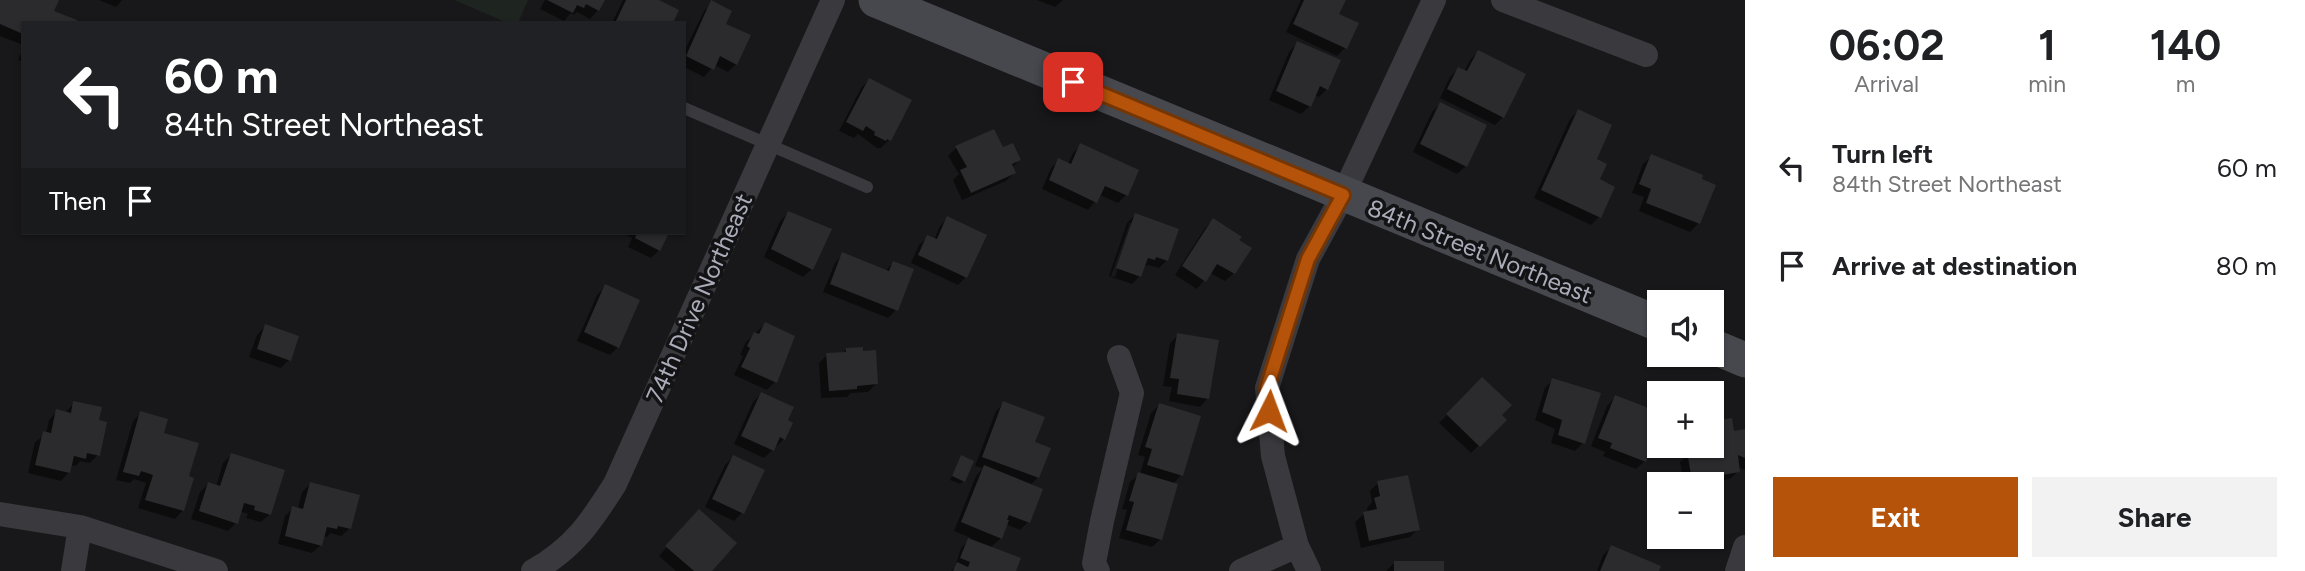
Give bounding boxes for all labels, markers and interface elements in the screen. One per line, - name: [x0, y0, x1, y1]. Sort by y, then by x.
- text: 06:02: [1829, 20, 1945, 71]
- text: 1: [2038, 20, 2056, 71]
- text: 140: [2150, 20, 2221, 71]
- text: 60 m: [164, 46, 279, 105]
- icon: left: [49, 49, 140, 140]
- pin: [1043, 52, 1103, 112]
- icon: arrive: [1054, 63, 1092, 101]
- text: Arrival: [1854, 70, 1919, 98]
- text: min: [2028, 70, 2066, 98]
- text: m: [2176, 70, 2195, 98]
- text: 84th Street Northeast: [164, 106, 484, 144]
- text: Turn left: [1832, 138, 1933, 170]
- icon: left: [1773, 149, 1811, 187]
- text: 60 m: [2217, 152, 2277, 184]
- text: 84th Street Northeast: [1832, 170, 2062, 198]
- icon: arrive: [121, 182, 159, 220]
- text: Then: [49, 185, 107, 217]
- street label: 74th Drive Northeast: [640, 189, 758, 407]
- street label: 84th Street Northeast: [1363, 193, 1597, 309]
- icon: arrive: [1773, 247, 1811, 285]
- text: Arrive at destination: [1832, 250, 2077, 282]
- text: 80 m: [2216, 250, 2277, 282]
- map controls: [1647, 290, 1724, 549]
- button: sound: [1647, 290, 1724, 367]
- position arrow: [1232, 374, 1306, 448]
- button: +: [1647, 381, 1724, 458]
- button: −: [1647, 472, 1724, 549]
- button: Exit: [1773, 477, 2018, 557]
- button: Share: [2032, 477, 2277, 557]

